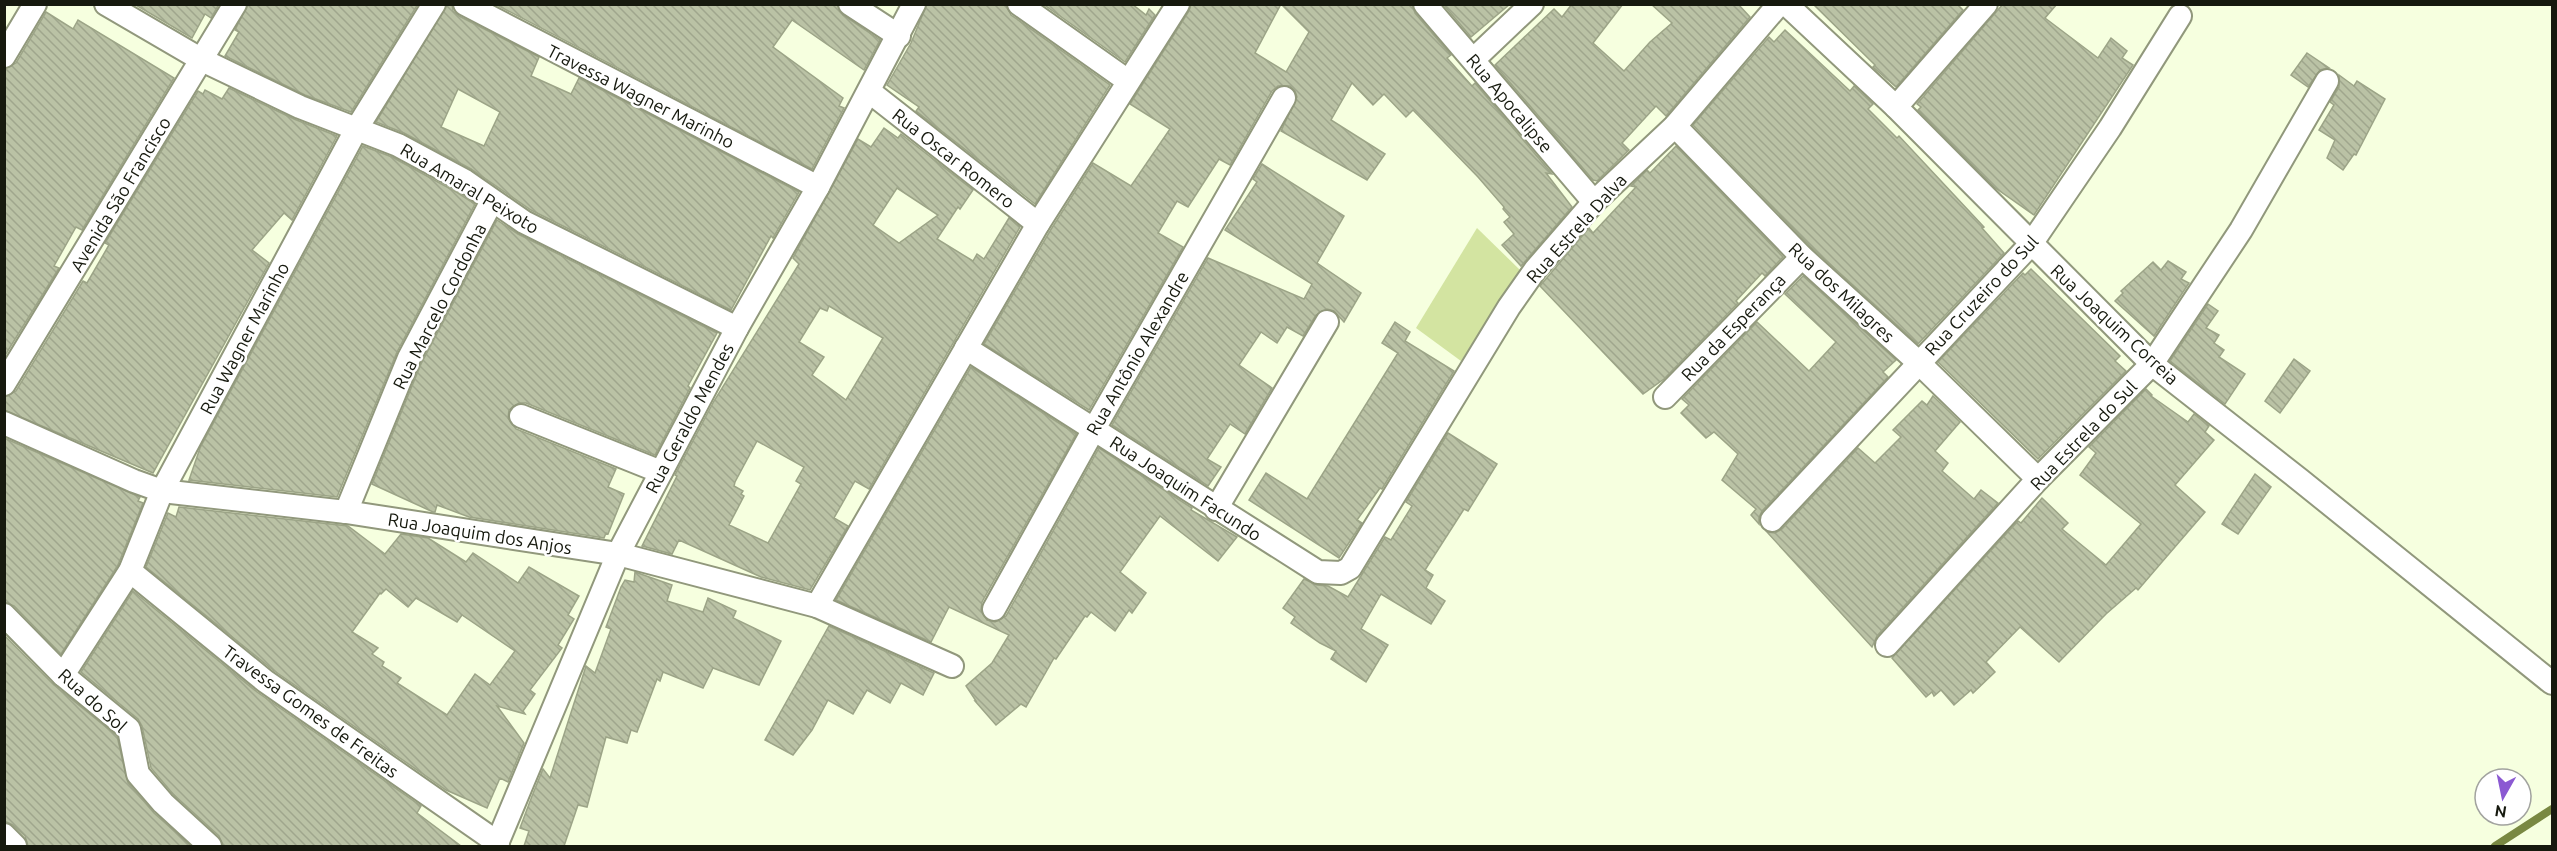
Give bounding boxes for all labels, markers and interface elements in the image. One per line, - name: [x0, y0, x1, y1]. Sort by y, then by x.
- street label: Travessa Wagner Marinho: [544, 40, 738, 152]
- street label: Rua Apocalipse: [1463, 50, 1557, 156]
- street label: Rua Oscar Romero: [889, 104, 1019, 212]
- street label: Avenida São Francisco: [66, 113, 174, 275]
- street label: Rua Amaral Peixoto: [397, 139, 543, 237]
- street label: Rua Estrela Dalva: [1522, 170, 1630, 286]
- street label: Rua Marcelo Cordonha: [388, 220, 490, 392]
- street label: Rua Cruzeiro do Sul: [1920, 231, 2042, 359]
- street label: Rua dos Milagres: [1785, 238, 1899, 346]
- street label: Rua Wagner Marinho: [195, 259, 293, 417]
- street label: Rua Joaquim Correia: [2047, 260, 2183, 388]
- street label: Rua Antônio Alexandre: [1082, 268, 1192, 438]
- street label: Rua da Esperança: [1677, 269, 1789, 385]
- street label: Rua Geraldo Mendes: [641, 339, 737, 496]
- street label: Rua Estrela do Sul: [2026, 376, 2141, 494]
- street label: Rua Joaquim Facundo: [1107, 432, 1265, 544]
- street label: Rua Joaquim dos Anjos: [387, 509, 574, 557]
- street label: Travessa Gomes de Freitas: [219, 641, 403, 781]
- street label: Rua do Sol: [55, 664, 131, 736]
- north arrow: [2473, 767, 2533, 827]
- text: N: [2493, 802, 2508, 822]

